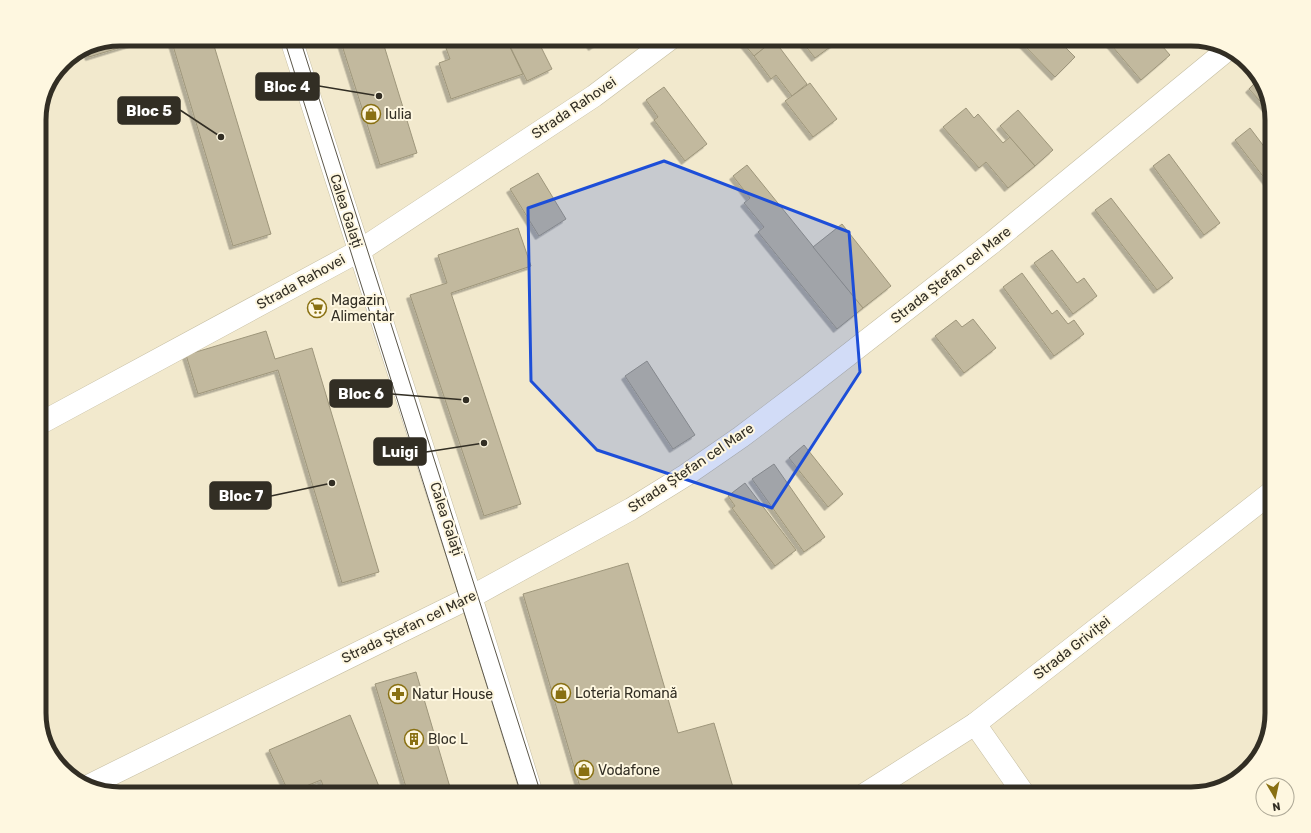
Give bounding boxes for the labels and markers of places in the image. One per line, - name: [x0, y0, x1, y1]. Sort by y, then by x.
- callout: Bloc 4: [256, 73, 319, 100]
- callout: Bloc 5: [118, 97, 180, 124]
- shop icon: Iulia: [360, 103, 382, 125]
- place label: Iulia: [385, 106, 412, 123]
- place label: Magazin Alimentar: [331, 292, 395, 325]
- supermarket icon: Magazin Alimentar: [306, 297, 328, 319]
- callout: Bloc 6: [330, 380, 392, 407]
- callout: Luigi: [374, 438, 426, 465]
- callout: Bloc 7: [210, 482, 271, 509]
- shop icon: Loteria Romană: [550, 682, 572, 704]
- pharmacy icon: Natur House: [387, 683, 409, 705]
- place label: Loteria Romană: [575, 685, 677, 702]
- place label: Natur House: [412, 686, 493, 703]
- building icon: Bloc L: [403, 728, 425, 750]
- place label: Bloc L: [428, 731, 468, 748]
- shop icon: Vodafone: [573, 759, 595, 781]
- place label: Vodafone: [598, 762, 660, 779]

